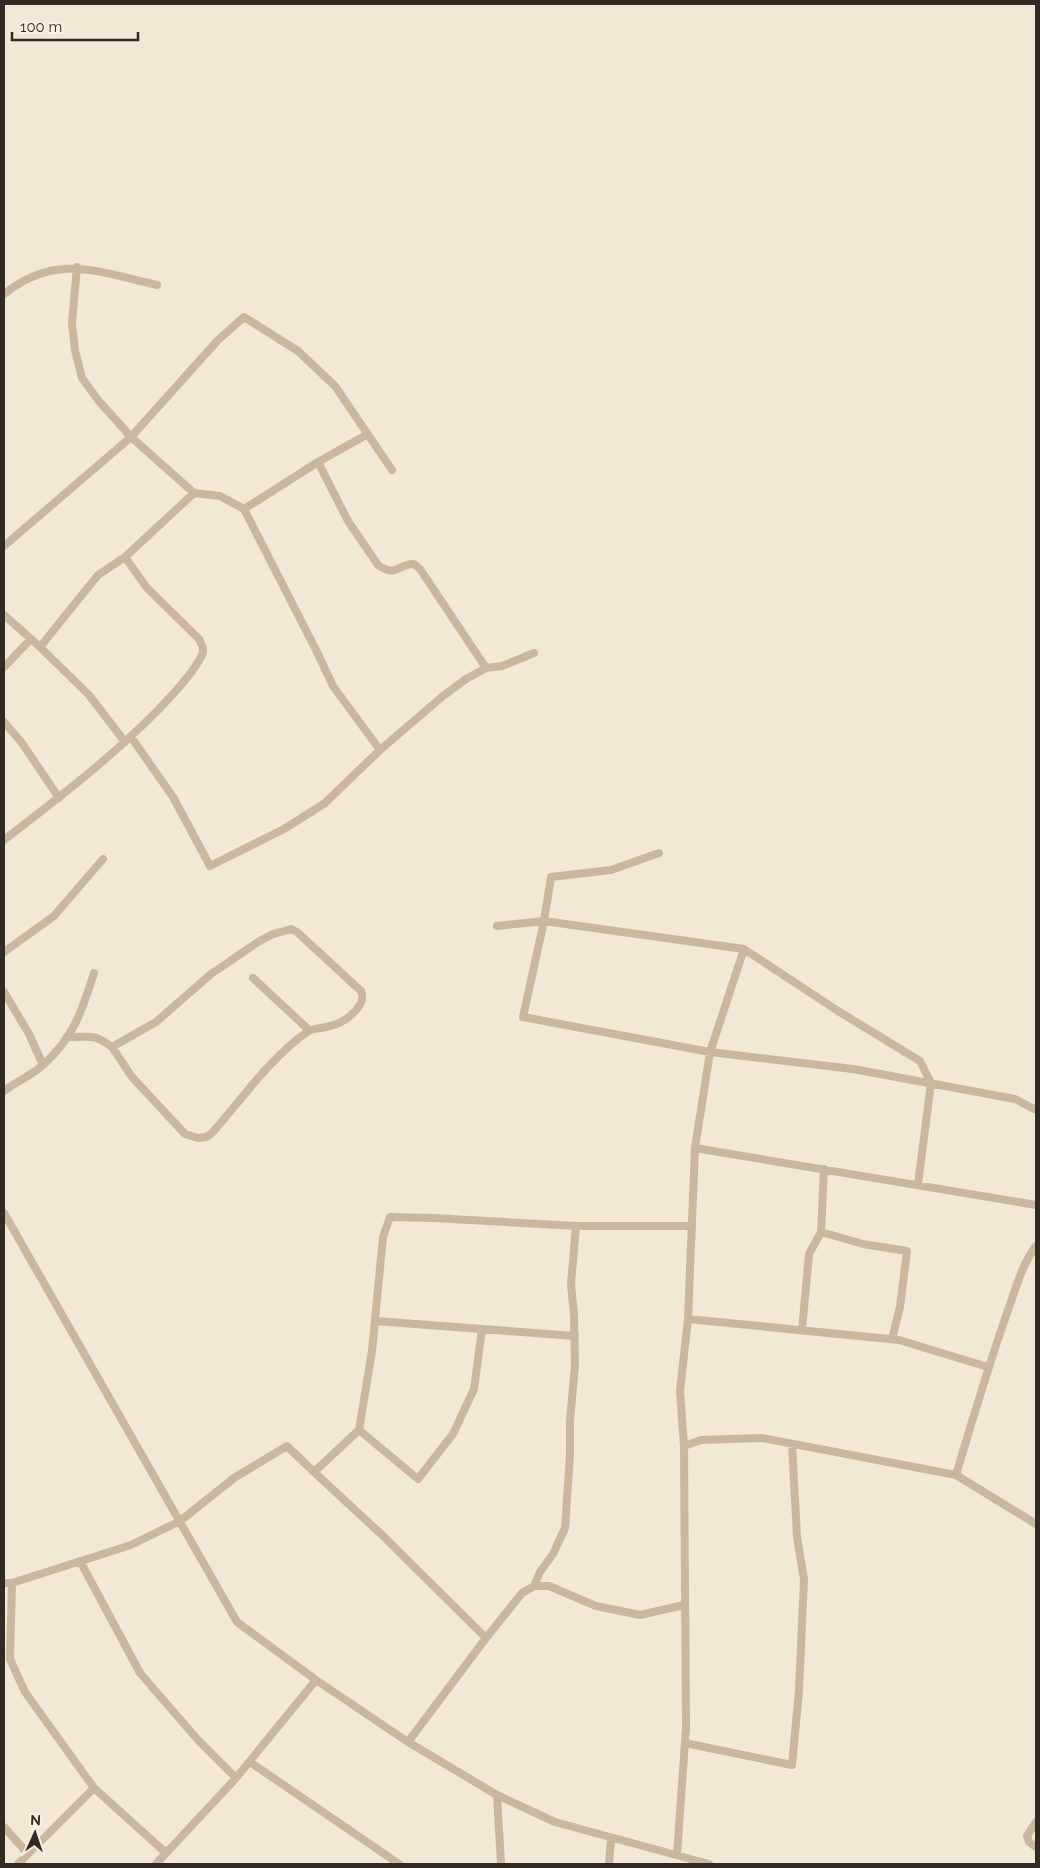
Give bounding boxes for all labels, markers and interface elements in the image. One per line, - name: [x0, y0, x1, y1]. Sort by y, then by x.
- scale bar: [12, 10, 139, 42]
- text: 100 m: [20, 18, 62, 36]
- north arrow: [10, 1808, 60, 1858]
- text: N: [30, 1812, 41, 1828]

